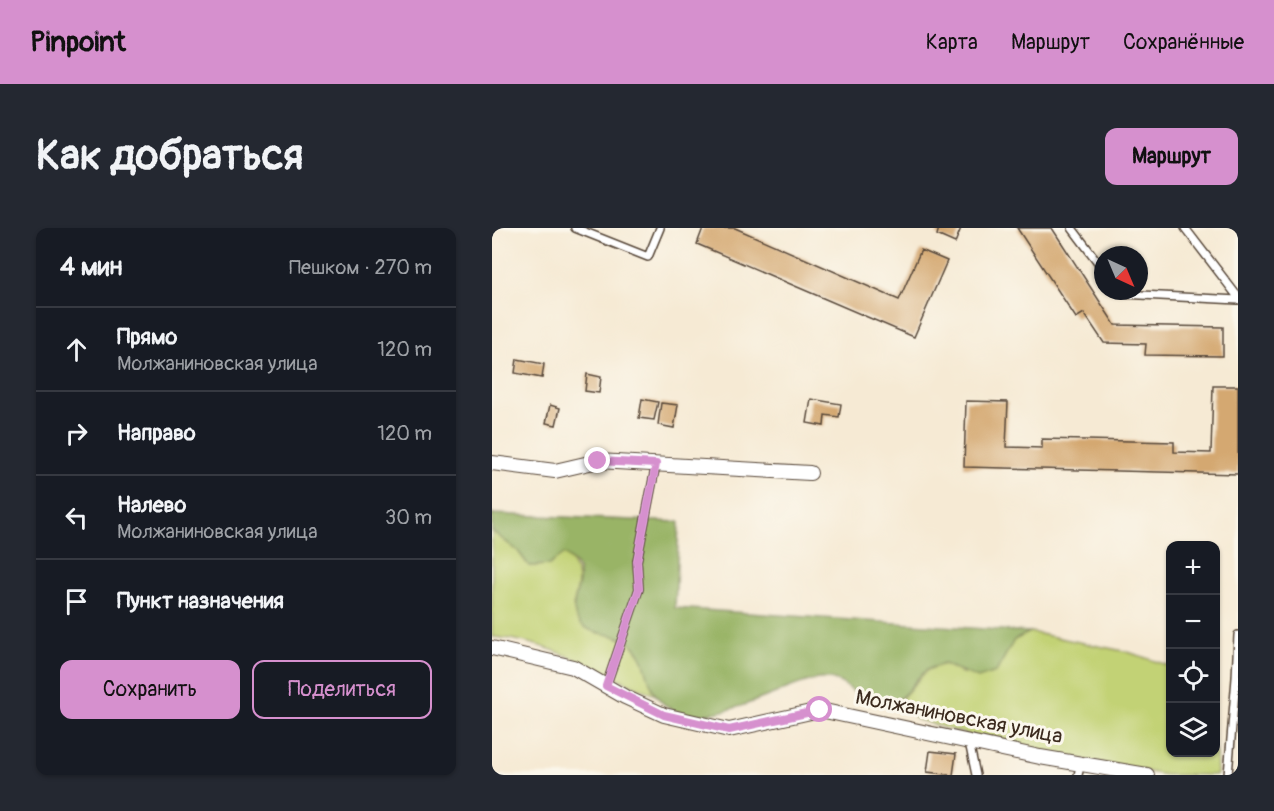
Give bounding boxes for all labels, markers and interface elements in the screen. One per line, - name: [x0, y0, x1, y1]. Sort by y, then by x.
- text: Pinpoint: [30, 25, 126, 60]
- text: Карта: [926, 29, 978, 56]
- text: Маршрут: [1011, 29, 1090, 56]
- text: Сохранённые: [1123, 29, 1244, 56]
- button: Маршрут: [1105, 128, 1238, 185]
- text: Как добраться: [36, 130, 303, 182]
- north arrow: [1094, 246, 1148, 300]
- text: 4 мин: [60, 251, 122, 283]
- text: Пешком · 270 m: [289, 255, 432, 280]
- text: Прямо: [117, 323, 177, 351]
- icon: ahead: [60, 333, 93, 366]
- text: 120 m: [377, 337, 432, 362]
- text: Молжаниновская улица: [117, 351, 318, 376]
- icon: right: [60, 417, 93, 450]
- text: Направо: [117, 419, 196, 447]
- text: 120 m: [377, 421, 432, 446]
- route end: [584, 447, 610, 473]
- text: Налево: [117, 491, 186, 519]
- icon: left: [60, 501, 93, 534]
- text: 30 m: [385, 505, 432, 530]
- text: Молжаниновская улица: [117, 519, 318, 544]
- map controls: [1166, 541, 1220, 757]
- button: +: [1166, 541, 1220, 595]
- icon: arrive: [60, 585, 93, 618]
- text: Пункт назначения: [117, 587, 284, 615]
- button: −: [1166, 595, 1220, 649]
- button: locate: [1166, 649, 1220, 703]
- button: Сохранить: [60, 660, 240, 719]
- button: Поделиться: [252, 660, 432, 719]
- street label: Молжаниновская улица: [853, 684, 1065, 750]
- route start: [806, 696, 832, 722]
- button: layers: [1166, 703, 1220, 757]

